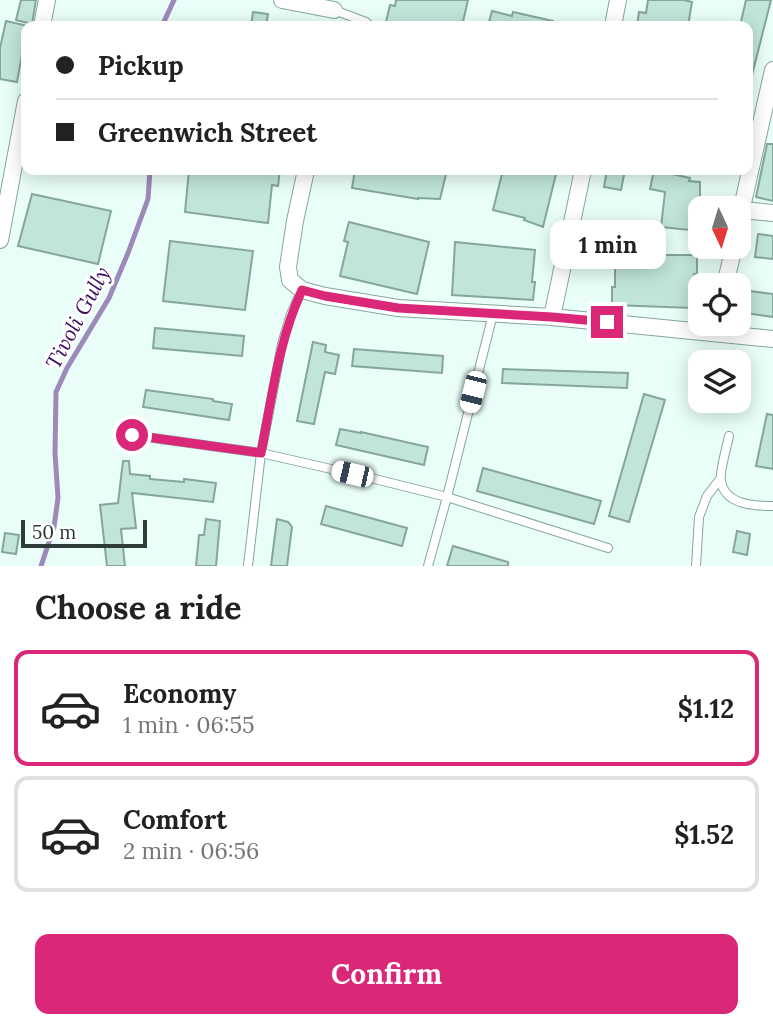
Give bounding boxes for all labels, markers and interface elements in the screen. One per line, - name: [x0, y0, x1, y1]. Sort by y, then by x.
- text: Pickup: [98, 49, 184, 82]
- text: Greenwich Street: [98, 116, 317, 149]
- north arrow: [688, 196, 751, 259]
- map controls: [688, 196, 751, 413]
- callout: 1 min: [549, 220, 665, 270]
- text: 1 min: [579, 230, 637, 259]
- water label: Tivoli Gully: [39, 262, 116, 374]
- button: locate: [688, 273, 751, 336]
- route end: [591, 306, 623, 338]
- button: layers: [688, 350, 751, 413]
- car: [458, 369, 489, 415]
- route start: [116, 419, 148, 451]
- car: [330, 459, 375, 489]
- scale bar: [21, 517, 147, 549]
- text: 50 m: [32, 520, 76, 544]
- text: Choose a ride: [35, 587, 242, 628]
- icon: car: [39, 677, 102, 740]
- text: Economy: [123, 677, 236, 710]
- text: $1.12: [678, 692, 734, 725]
- text: 1 min · 06:55: [123, 710, 255, 739]
- icon: car: [39, 803, 102, 866]
- text: Comfort: [123, 803, 227, 836]
- text: $1.52: [674, 818, 734, 851]
- text: 2 min · 06:56: [123, 836, 259, 865]
- button: Confirm: [35, 934, 738, 1014]

